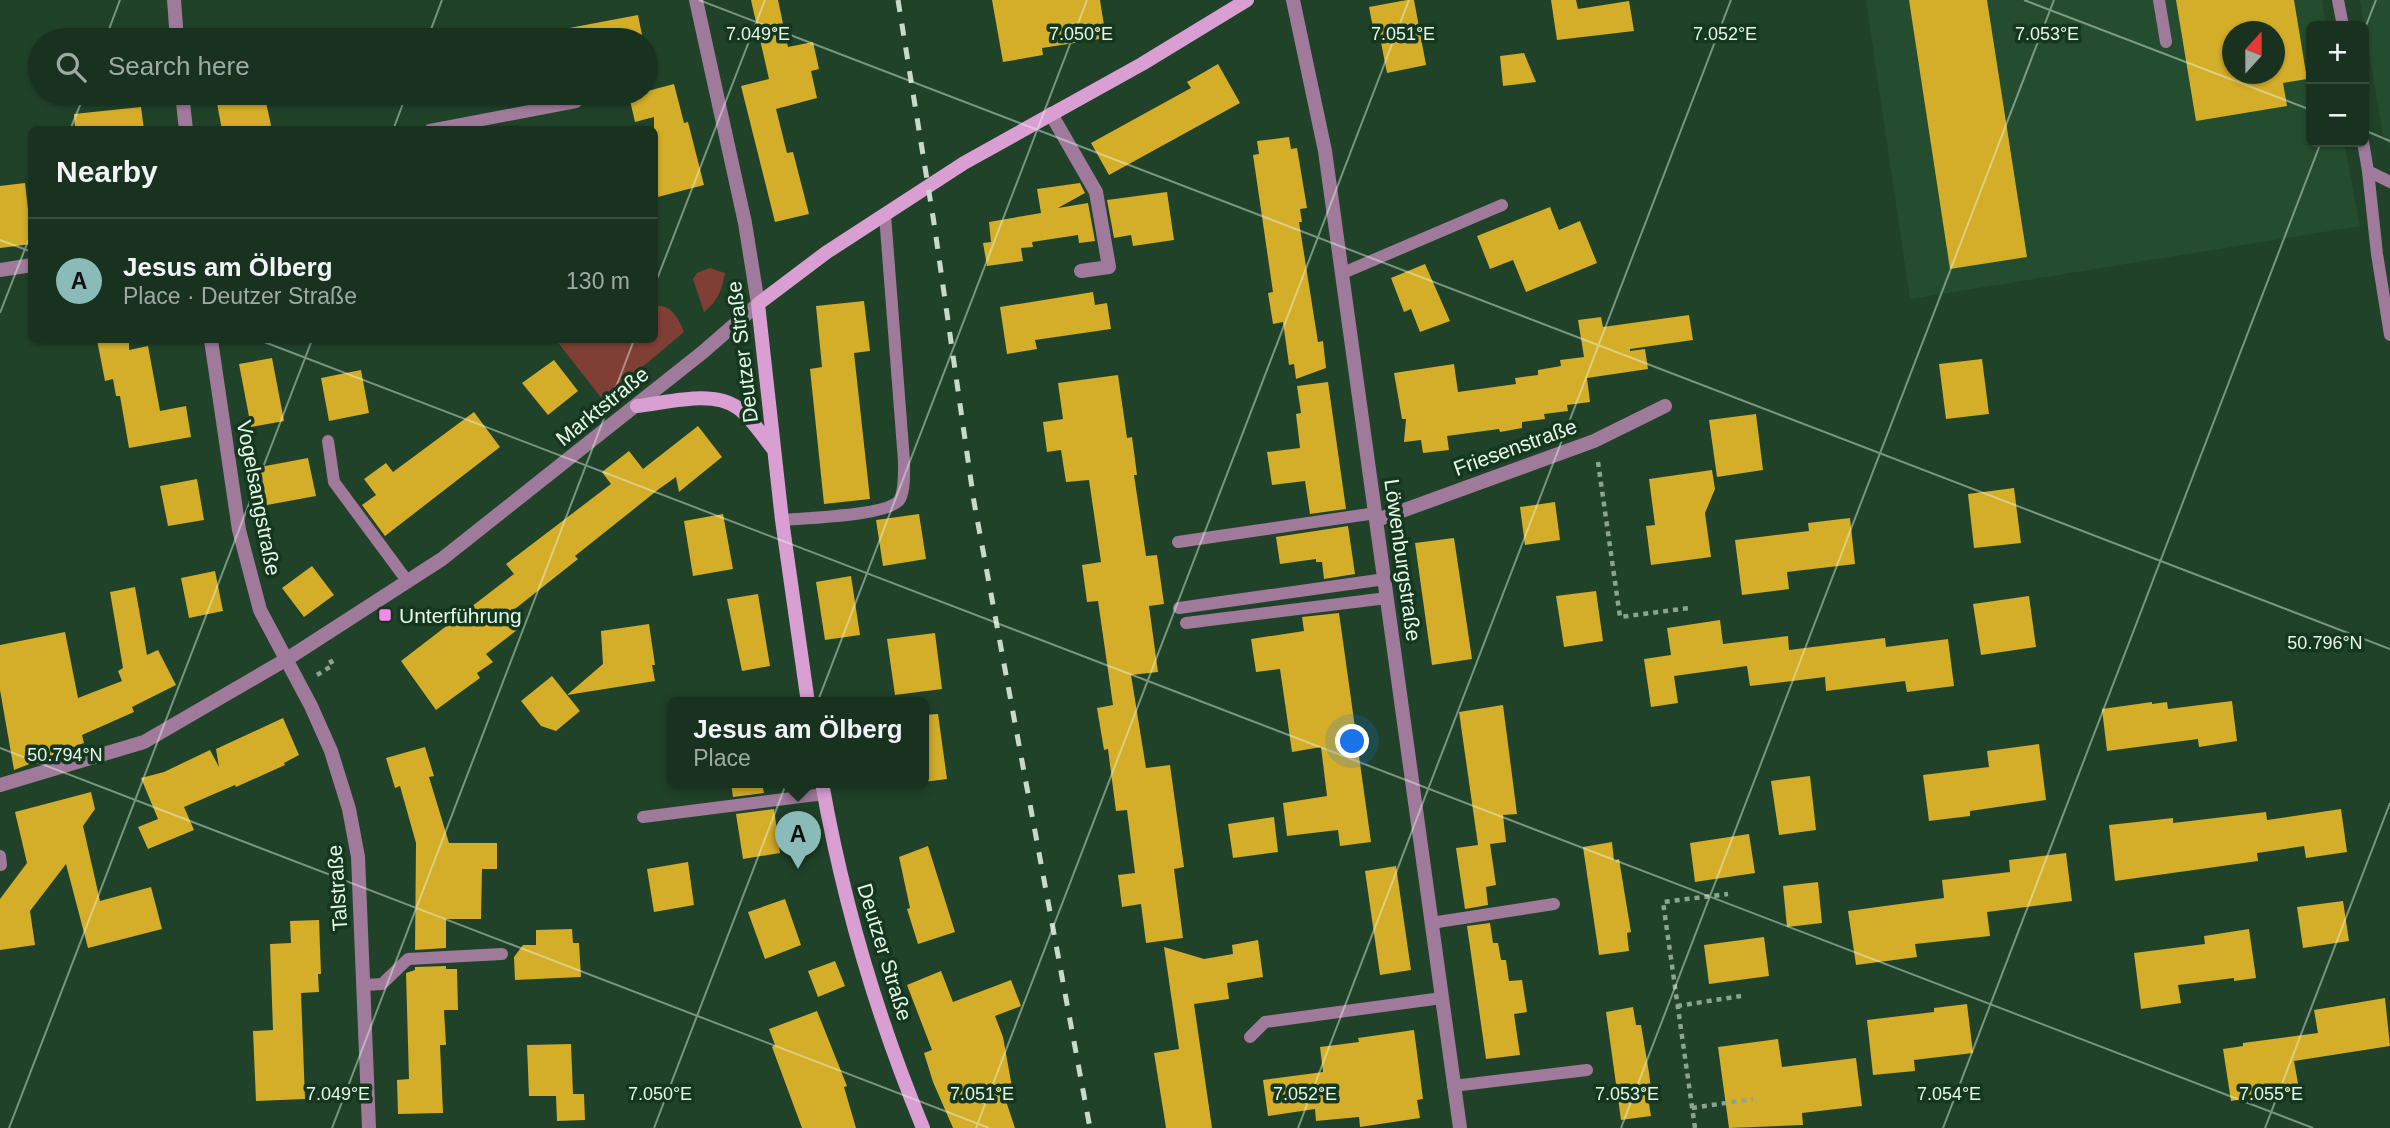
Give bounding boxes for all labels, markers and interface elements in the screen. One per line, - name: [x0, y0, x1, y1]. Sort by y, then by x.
- north arrow: [2222, 21, 2285, 84]
- map controls: [2306, 21, 2369, 147]
- button: +: [2306, 21, 2369, 84]
- text: 7.049°E: [726, 24, 790, 44]
- text: 7.050°E: [1049, 24, 1113, 44]
- text: 7.051°E: [1371, 24, 1435, 44]
- text: 7.052°E: [1693, 24, 1757, 44]
- text: 7.053°E: [2015, 24, 2079, 44]
- search box: [28, 28, 658, 105]
- icon: search: [52, 48, 90, 86]
- text: Search here: [108, 51, 250, 81]
- button: −: [2306, 84, 2369, 147]
- text: Nearby: [56, 155, 158, 188]
- text: Jesus am Ölberg: [123, 252, 333, 282]
- text: A: [71, 268, 87, 294]
- text: 130 m: [566, 268, 630, 294]
- street label: Deutzer Straße: [722, 280, 762, 424]
- text: Place · Deutzer Straße: [123, 283, 357, 309]
- street label: Marktstraße: [551, 362, 653, 450]
- street label: Friesenstraße: [1450, 414, 1580, 480]
- street label: Vogelsangstraße: [233, 418, 285, 578]
- street label: Löwenburgstraße: [1380, 477, 1426, 643]
- place label: Unterführung: [399, 604, 522, 627]
- marker: Unterführung: [377, 607, 393, 623]
- text: 50.796°N: [2287, 633, 2363, 653]
- popup: [667, 697, 929, 788]
- text: Jesus am Ölberg: [693, 714, 903, 744]
- your location: [1335, 724, 1369, 758]
- text: 50.794°N: [27, 745, 103, 765]
- text: Place: [693, 745, 751, 771]
- pin: A: [775, 811, 821, 869]
- street label: Talstraße: [323, 844, 351, 932]
- street label: Deutzer Straße: [853, 881, 917, 1023]
- text: 7.049°E: [306, 1084, 370, 1104]
- text: 7.050°E: [628, 1084, 692, 1104]
- text: 7.051°E: [950, 1084, 1014, 1104]
- text: 7.052°E: [1273, 1084, 1337, 1104]
- text: 7.053°E: [1595, 1084, 1659, 1104]
- text: 7.054°E: [1917, 1084, 1981, 1104]
- text: 7.055°E: [2239, 1084, 2303, 1104]

